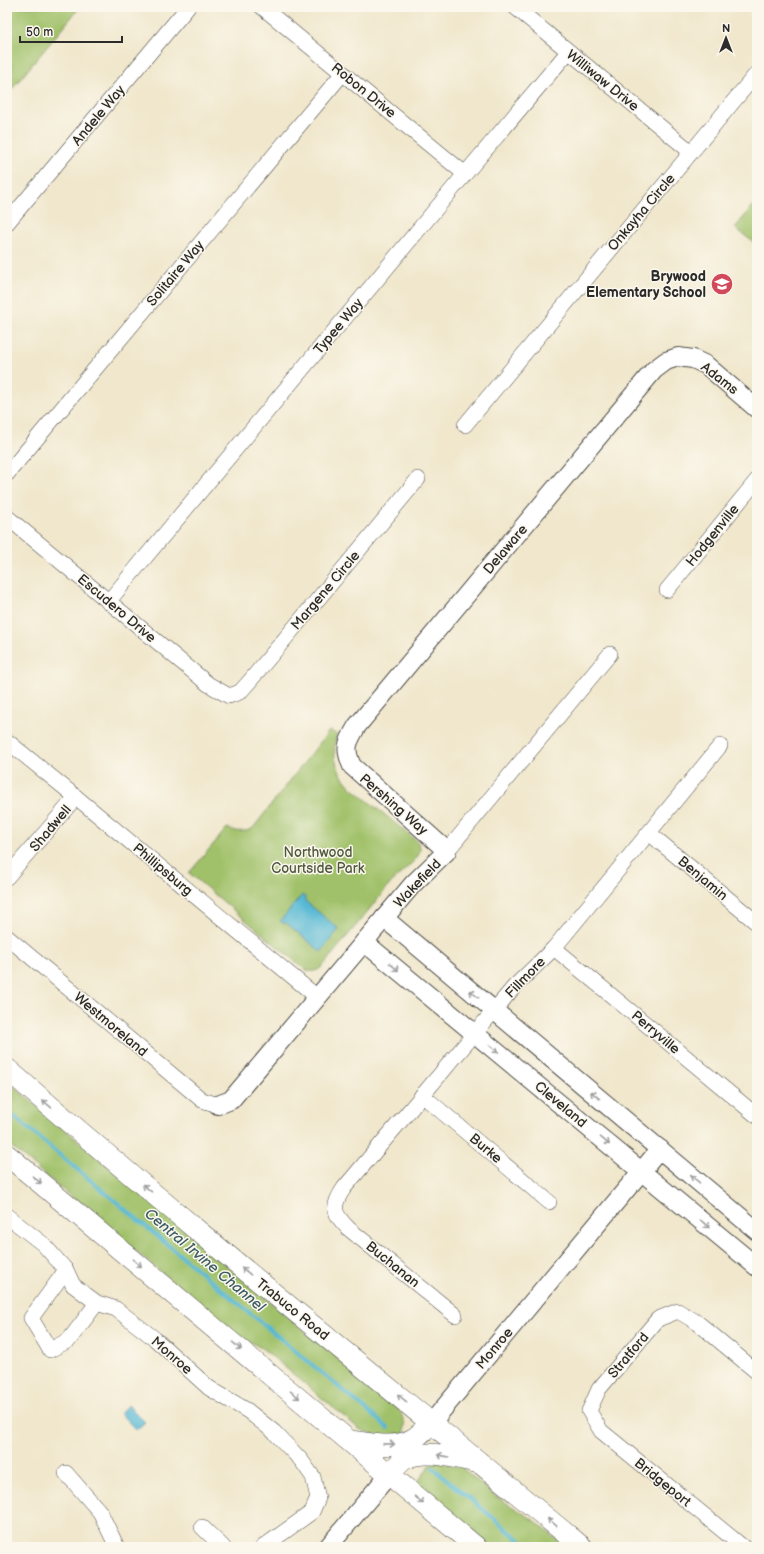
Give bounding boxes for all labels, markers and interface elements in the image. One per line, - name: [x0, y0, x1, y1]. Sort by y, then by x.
- scale bar: [20, 18, 122, 44]
- north arrow: [706, 18, 746, 58]
- text: N: [722, 22, 730, 35]
- text: 50 m: [26, 25, 53, 40]
- street label: Williwaw Drive: [563, 46, 642, 115]
- street label: Robon Drive: [328, 59, 399, 122]
- street label: Andele Way: [68, 81, 129, 149]
- street label: Onkayha Circle: [604, 170, 679, 254]
- street label: Solitaire Way: [143, 237, 208, 310]
- place label: Brywood Elementary School: [586, 268, 706, 301]
- school or university icon: Brywood Elementary School: [709, 271, 735, 297]
- street label: Typee Way: [310, 294, 367, 358]
- street label: Adams: [698, 359, 742, 398]
- street label: Hodgenville: [682, 501, 743, 570]
- street label: Delaware: [480, 521, 531, 578]
- street label: Margene Circle: [287, 547, 363, 633]
- street label: Escudero Drive: [74, 571, 159, 646]
- street label: Pershing Way: [356, 770, 432, 839]
- street label: Shadwell: [26, 802, 75, 855]
- street label: Phillipsburg: [129, 839, 196, 899]
- park label: Northwood Courtside Park: [271, 844, 365, 877]
- street label: Benjamin: [674, 853, 731, 904]
- street label: Wakefield: [390, 856, 445, 911]
- street label: Fillmore: [502, 953, 549, 1001]
- one-way arrow: [389, 962, 399, 971]
- street label: Westmoreland: [70, 989, 151, 1060]
- one-way arrow: [469, 989, 479, 998]
- street label: Perryville: [628, 1007, 683, 1058]
- one-way arrow: [489, 1045, 500, 1054]
- street label: Cleveland: [531, 1078, 590, 1131]
- one-way arrow: [590, 1091, 601, 1100]
- one-way arrow: [43, 1100, 53, 1109]
- street label: Burke: [466, 1130, 505, 1167]
- one-way arrow: [600, 1137, 610, 1146]
- one-way arrow: [690, 1174, 700, 1183]
- one-way arrow: [32, 1176, 42, 1185]
- one-way arrow: [141, 1183, 152, 1192]
- water label: Central Irvine Channel: [140, 1204, 269, 1317]
- one-way arrow: [700, 1220, 710, 1229]
- street label: Buchanan: [362, 1238, 423, 1291]
- one-way arrow: [132, 1259, 142, 1268]
- one-way arrow: [241, 1267, 252, 1276]
- street label: Trabuco Road: [253, 1275, 333, 1344]
- street label: Monroe: [472, 1324, 517, 1373]
- street label: Stratford: [604, 1329, 652, 1382]
- street label: Monroe: [148, 1333, 196, 1378]
- one-way arrow: [232, 1342, 243, 1351]
- one-way arrow: [290, 1390, 301, 1399]
- one-way arrow: [396, 1393, 407, 1402]
- one-way arrow: [382, 1440, 395, 1448]
- one-way arrow: [437, 1451, 450, 1459]
- street label: Bridgeport: [631, 1454, 695, 1511]
- one-way arrow: [414, 1495, 424, 1504]
- one-way arrow: [546, 1518, 557, 1527]

